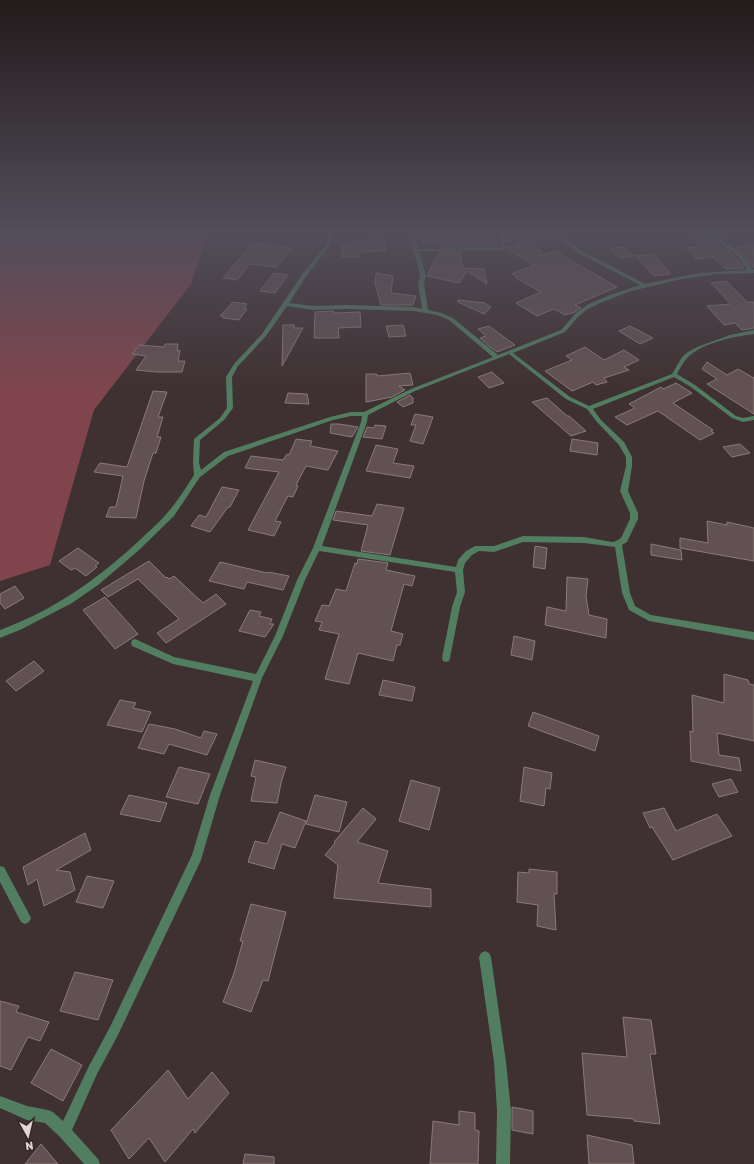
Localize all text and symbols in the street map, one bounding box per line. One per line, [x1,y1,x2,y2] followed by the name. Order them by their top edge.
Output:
[8,1116,48,1156] north arrow
[24,1138,34,1152] text: N

